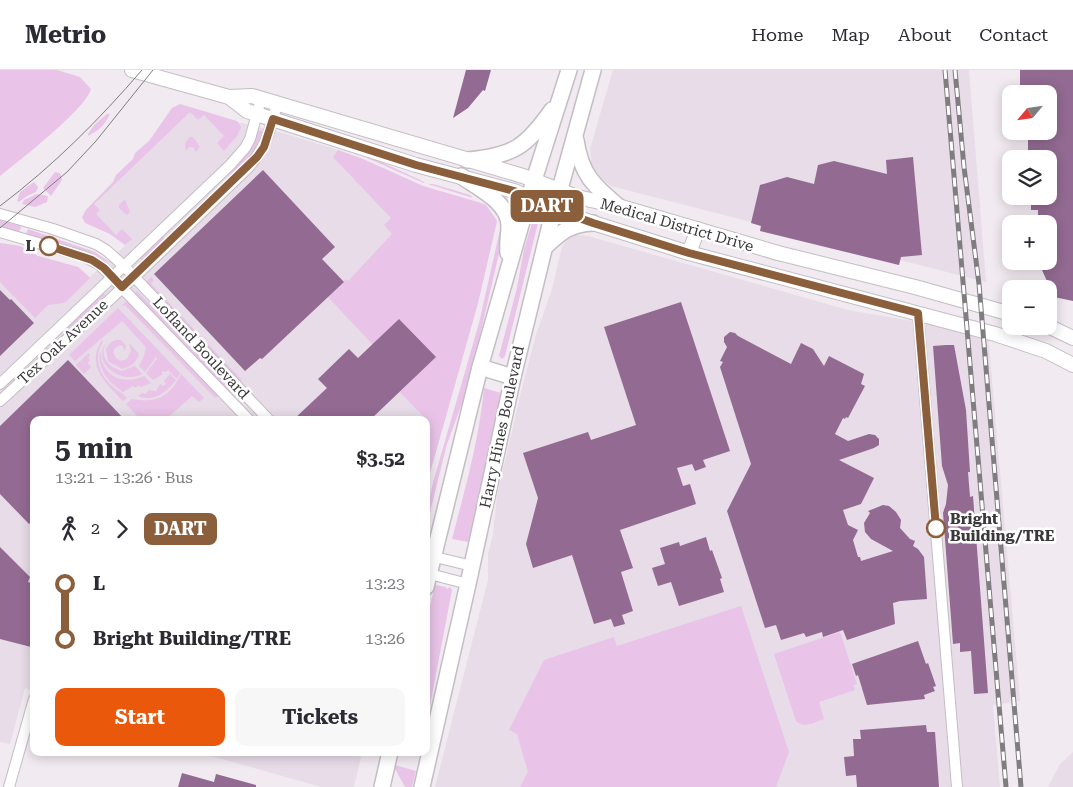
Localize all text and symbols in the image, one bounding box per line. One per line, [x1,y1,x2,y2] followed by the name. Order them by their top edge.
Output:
[25,21,106,49] text: Metrio
[751,24,803,45] text: Home
[831,24,870,45] text: Map
[898,24,951,45] text: About
[979,24,1048,45] text: Contact
[1002,85,1058,140] north arrow
[1002,85,1057,335] map controls
[1002,150,1057,205] button: layers
[512,190,582,222] line badge: DART
[598,194,756,256] street label: Medical District Drive
[521,195,573,216] text: DART
[1002,215,1057,270] button: +
[39,236,59,256] marker: L
[25,237,35,255] place label: L
[1002,280,1057,335] button: −
[149,293,253,403] street label: Lofland Boulevard
[14,296,112,388] street label: Tex Oak Avenue
[476,344,528,510] street label: Harry Hines Boulevard
[55,432,133,465] text: 5 min
[356,447,405,470] text: $3.52
[55,468,193,487] text: 13:21 – 13:26 · Bus
[950,510,1055,545] place label: Bright Building/TRE
[55,515,83,543] icon: walk
[108,515,136,543] icon: forward
[154,518,207,539] text: DART
[926,518,946,538] marker: Bright Building/TRE
[91,519,100,538] text: 2
[93,572,105,595] text: L
[365,574,405,593] text: 13:23
[93,627,291,650] text: Bright Building/TRE
[365,629,405,648] text: 13:26
[55,688,225,746] button: Start
[235,688,405,746] button: Tickets

